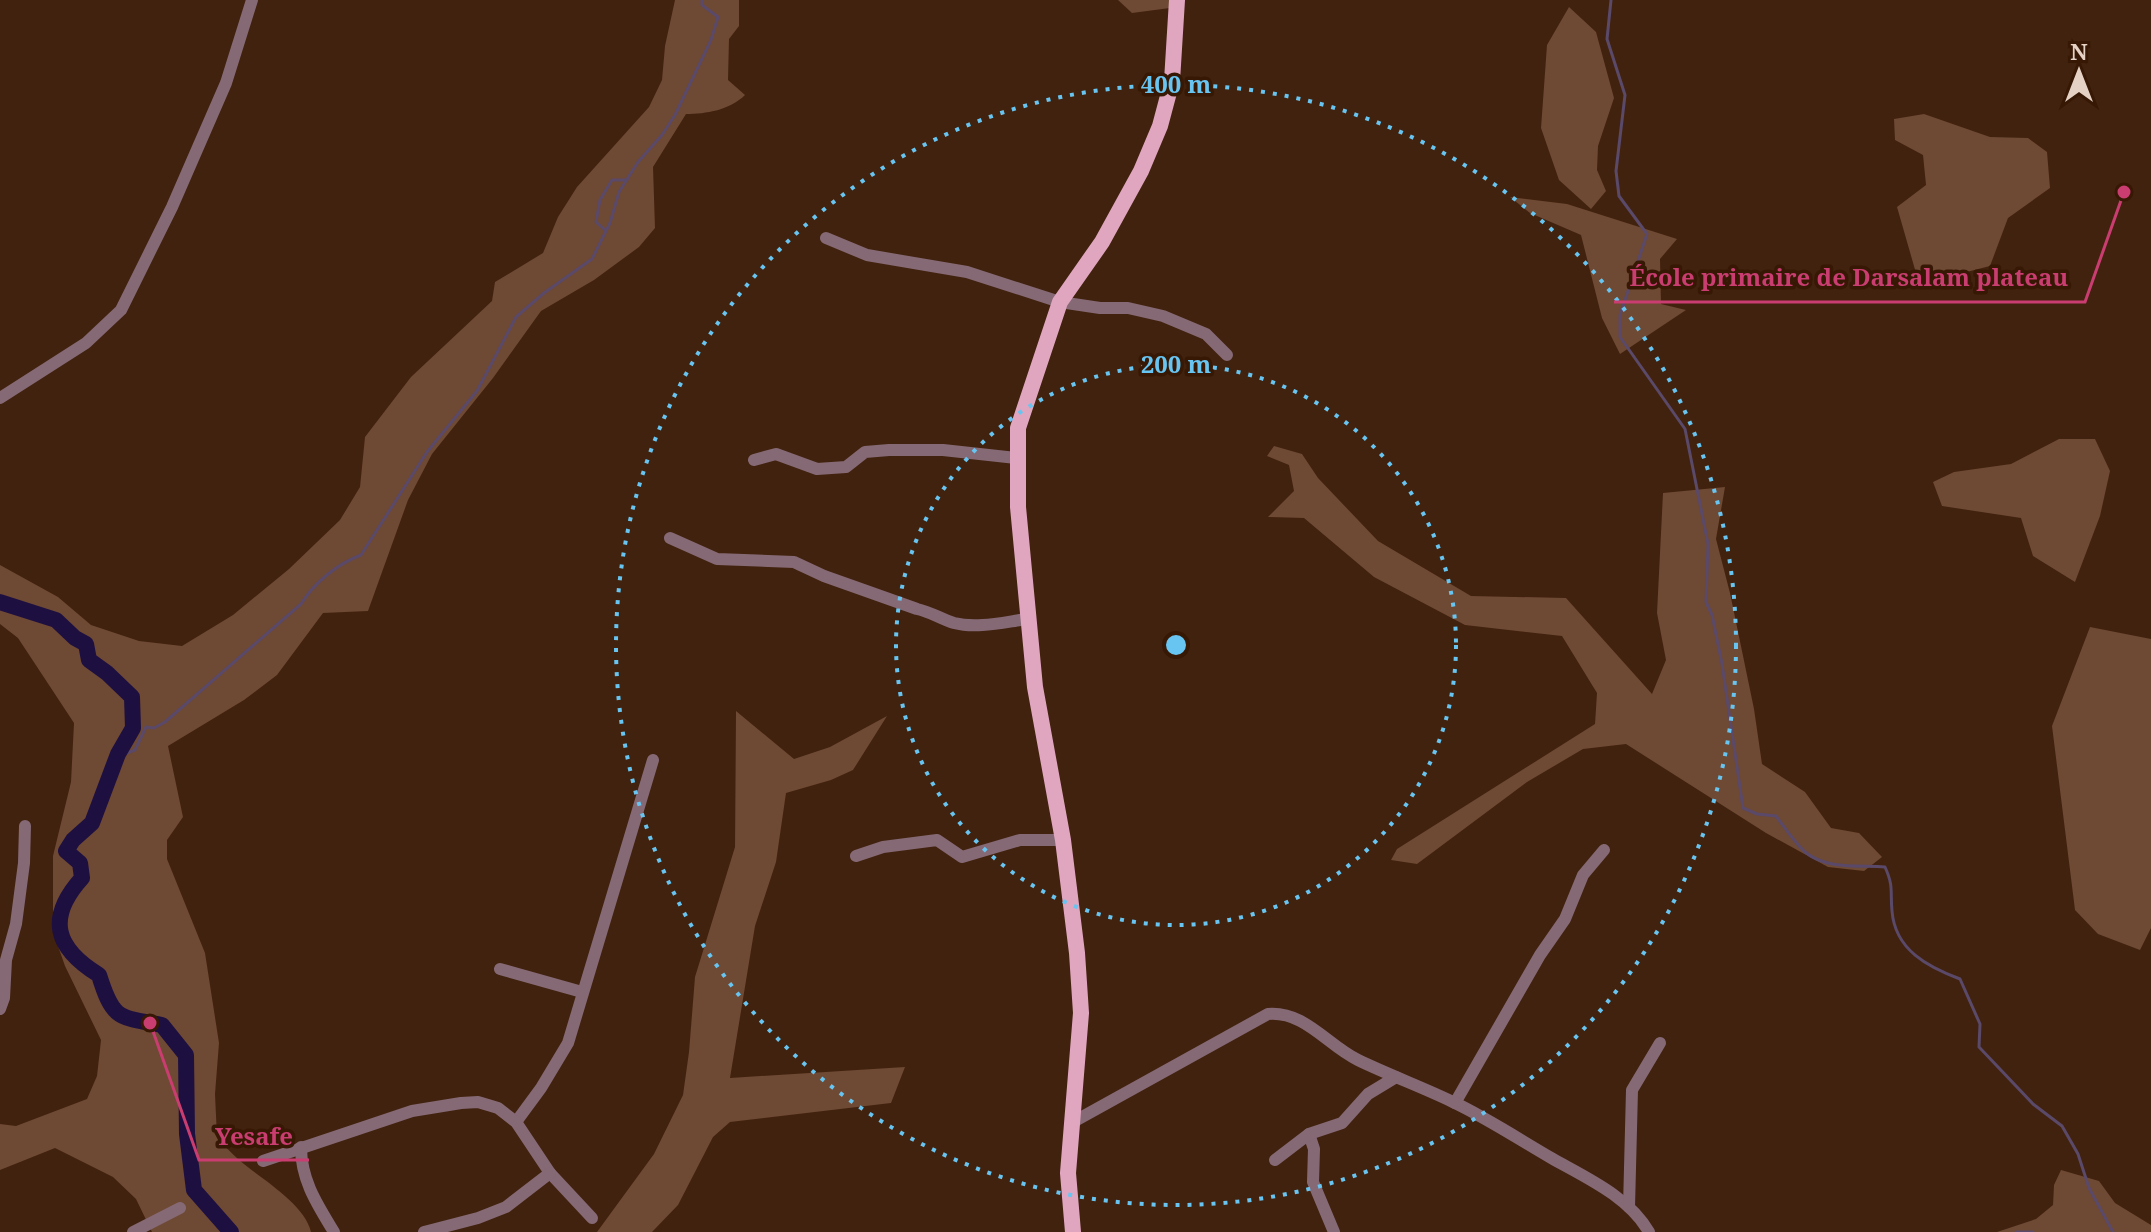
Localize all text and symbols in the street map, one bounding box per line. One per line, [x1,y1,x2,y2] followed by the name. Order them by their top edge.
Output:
[2039,32,2119,112] north arrow
[2070,36,2088,66] text: N
[1141,67,1212,100] text: 400 m
[1614,254,2085,302] callout: École primaire de Darsalam plateau
[1630,260,2068,293] text: École primaire de Darsalam plateau
[1141,347,1212,380] text: 200 m
[1162,631,1190,659] centre of rings
[199,1112,309,1160] callout: Yesafe
[215,1119,293,1152] text: Yesafe

